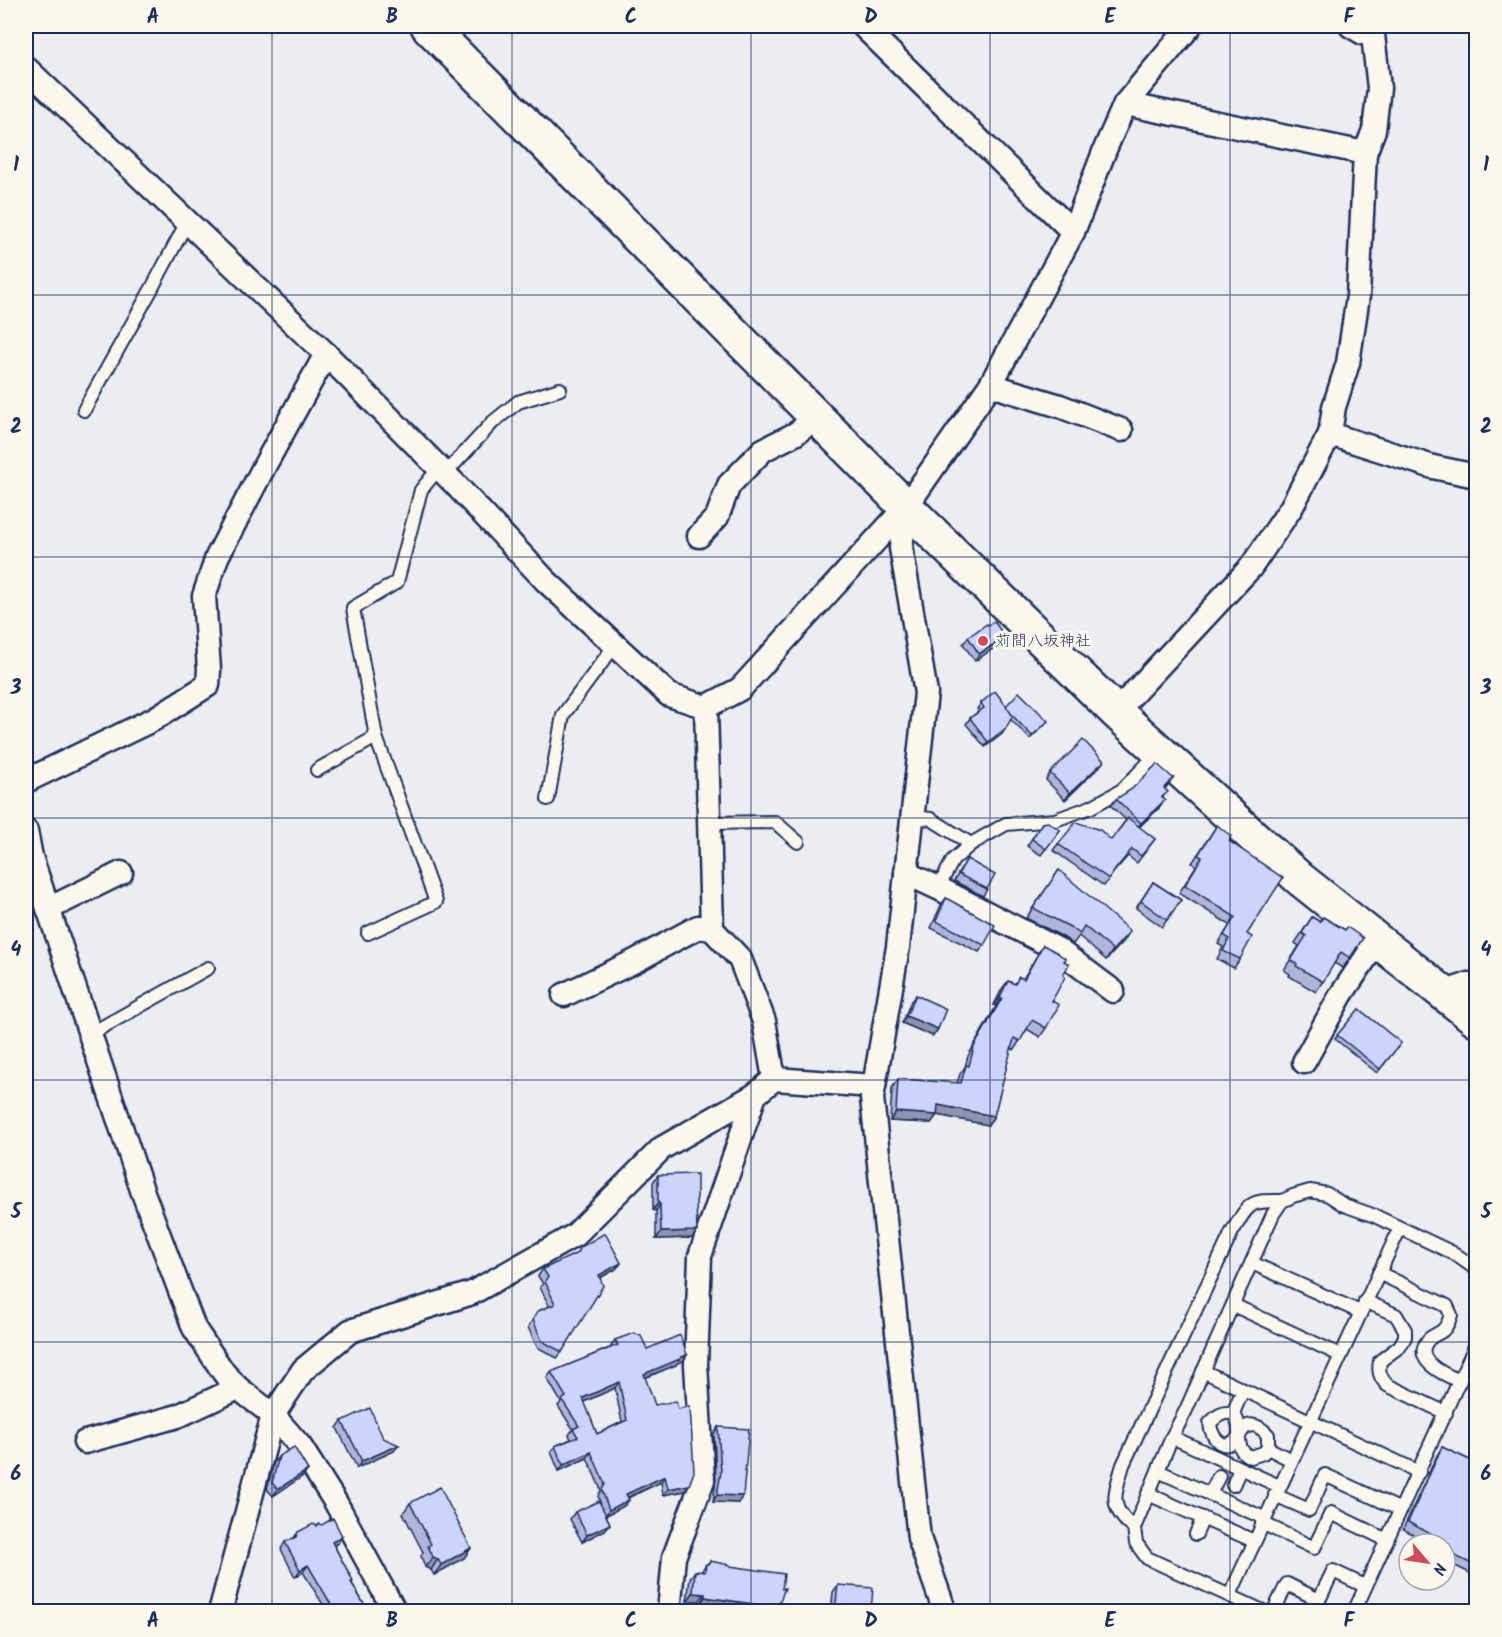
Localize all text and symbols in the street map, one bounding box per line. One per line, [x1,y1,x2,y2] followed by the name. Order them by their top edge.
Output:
[147,2,159,34] text: A
[386,2,398,34] text: B
[625,2,637,34] text: C
[864,2,878,34] text: D
[1104,2,1116,34] text: E
[1344,2,1356,34] text: F
[13,150,19,182] text: 1
[1483,150,1489,182] text: 1
[10,412,22,444] text: 2
[1480,412,1492,444] text: 2
[995,629,1091,654] place label: 苅間八坂神社
[976,634,990,648] marker: 苅間八坂神社
[10,673,22,705] text: 3
[1480,673,1492,705] text: 3
[11,935,22,967] text: 4
[1481,935,1492,967] text: 4
[10,1197,23,1229] text: 5
[1480,1197,1493,1229] text: 5
[11,1459,22,1491] text: 6
[1481,1459,1492,1491] text: 6
[1397,1532,1457,1592] north arrow
[1425,1558,1452,1579] text: N
[147,1606,159,1637] text: A
[386,1606,398,1637] text: B
[625,1606,637,1637] text: C
[864,1606,878,1637] text: D
[1104,1606,1116,1637] text: E
[1344,1606,1356,1637] text: F

